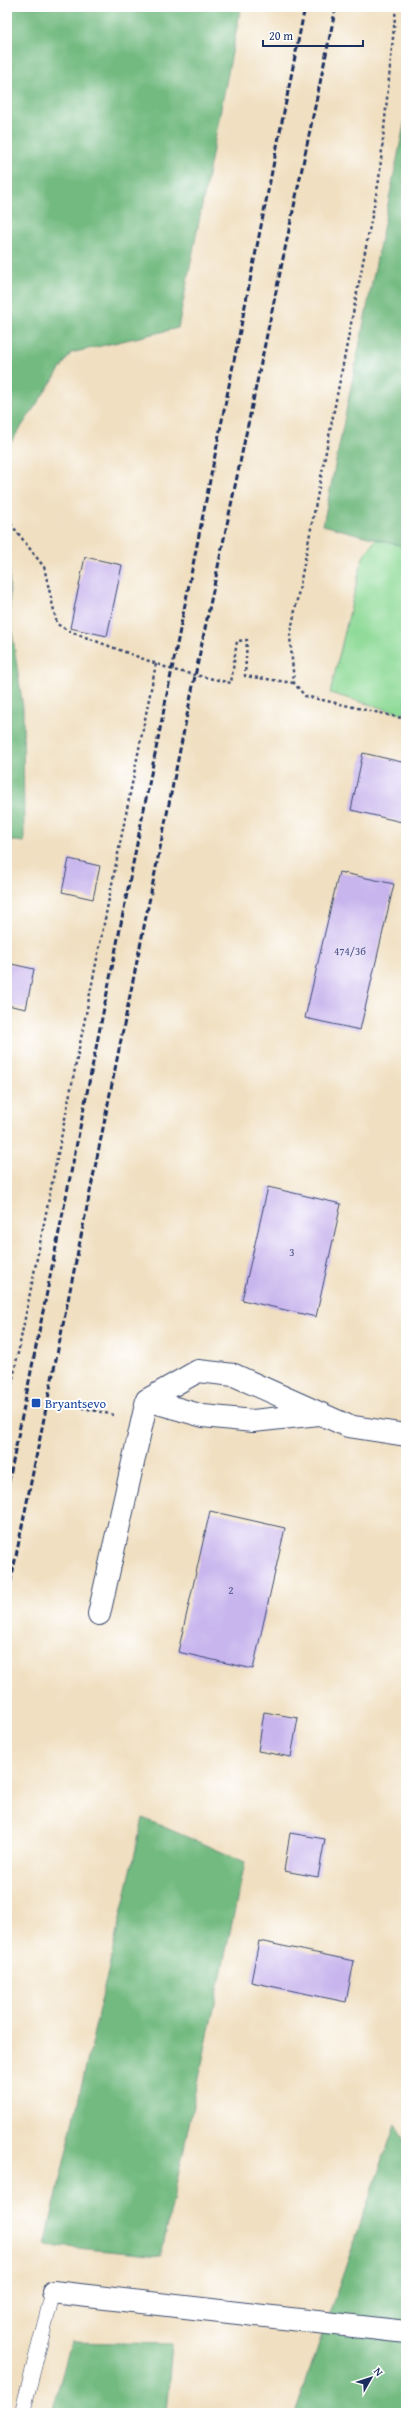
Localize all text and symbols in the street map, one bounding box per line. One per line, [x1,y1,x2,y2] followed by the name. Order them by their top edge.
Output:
[263,22,363,48] scale bar
[269,27,293,44] text: 20 m
[334,943,366,959] house number: 474/3б
[289,1244,295,1260] house number: 3
[45,1394,107,1413] place label: Bryantsevo
[30,1397,42,1409] marker: Bryantsevo
[228,1582,234,1598] house number: 2
[351,2358,391,2398] north arrow
[370,2364,388,2380] text: N

